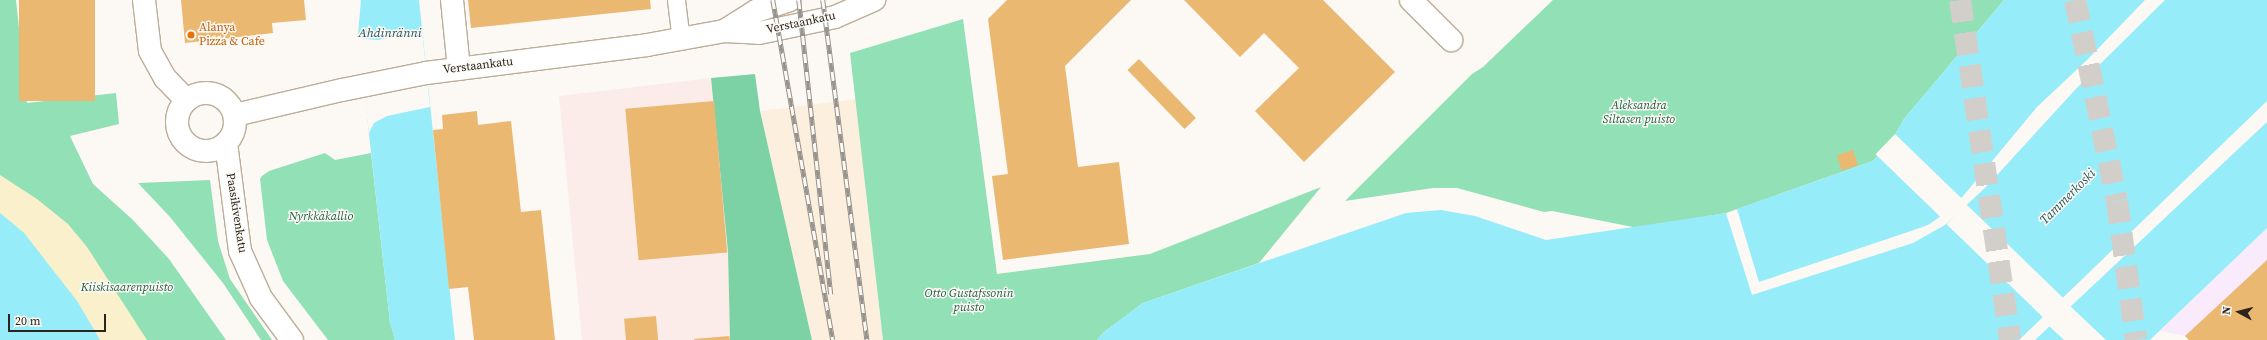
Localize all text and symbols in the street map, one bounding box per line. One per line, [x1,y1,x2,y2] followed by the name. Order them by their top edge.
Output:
[765,9,837,37] street label: Verstaankatu
[199,21,265,49] place label: Alanya Pizza & Cafe
[358,25,422,41] water label: Ahdinränni
[186,30,196,40] marker: Alanya Pizza & Cafe
[442,55,514,77] street label: Verstaankatu
[1603,99,1675,127] park label: Aleksandra Siltasen puisto
[2037,166,2099,228] water label: Tammerkoski
[223,172,249,254] street label: Paasikivenkatu
[289,210,353,224] park label: Nyrkkäkallio
[81,281,173,295] park label: Kiiskisaarenpuisto
[925,287,1013,315] park label: Otto Gustafssonin puisto
[2219,292,2259,332] north arrow
[10,306,108,332] scale bar
[2219,306,2235,315] text: N
[15,313,41,329] text: 20 m

